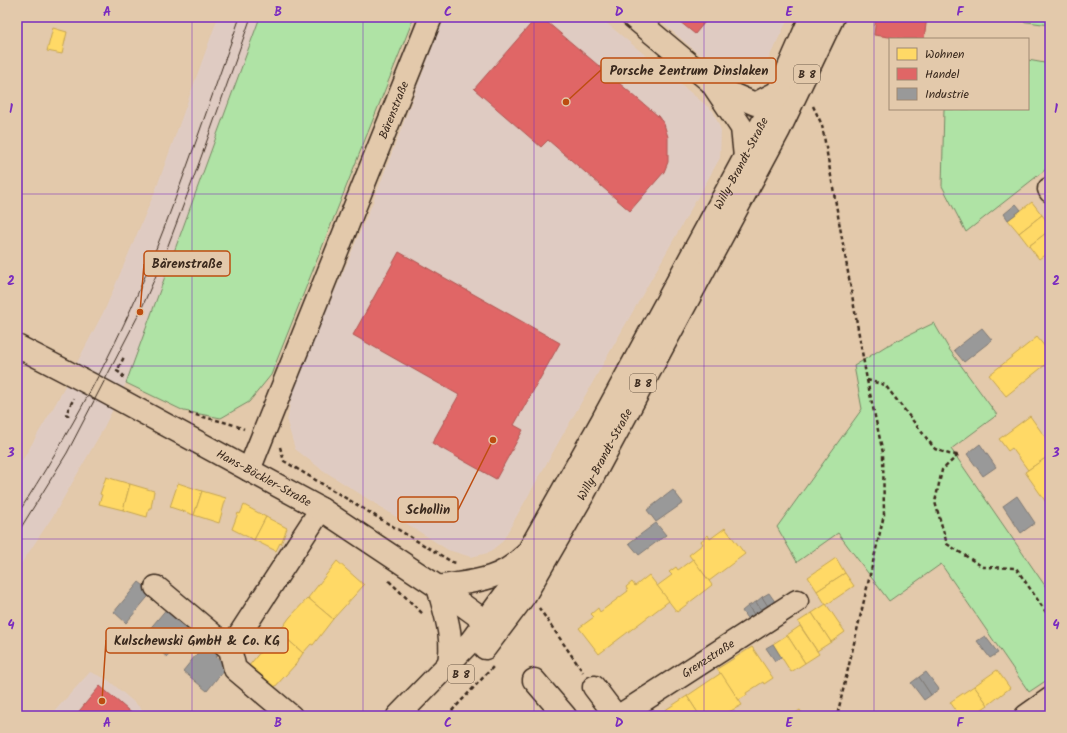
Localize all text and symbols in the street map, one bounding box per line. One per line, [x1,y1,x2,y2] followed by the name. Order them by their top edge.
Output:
[103,2,111,23] text: A
[274,2,282,23] text: B
[444,2,452,23] text: C
[615,2,624,23] text: D
[785,2,793,23] text: E
[956,2,964,23] text: F
[889,38,1029,110] legend
[925,45,964,64] text: Wohnen
[601,58,776,83] callout: Porsche Zentrum Dinslaken
[610,61,768,82] text: Porsche Zentrum Dinslaken
[794,65,820,83] road number: B 8
[925,65,959,84] text: Handel
[374,78,415,142] street label: Bärenstraße
[925,85,969,104] text: Industrie
[9,99,13,120] text: 1
[1054,99,1058,120] text: 1
[709,113,774,213] street label: Willy-Brandt-Straße
[144,251,230,276] callout: Bärenstraße
[152,254,223,275] text: Bärenstraße
[7,271,15,292] text: 2
[1052,271,1060,292] text: 2
[630,374,656,392] road number: B 8
[573,405,638,504] street label: Willy-Brandt-Straße
[6,443,15,464] text: 3
[1051,443,1060,464] text: 3
[213,445,315,512] street label: Hans-Böckler-Straße
[398,497,458,522] callout: Schollin
[406,500,450,521] text: Schollin
[7,615,15,636] text: 4
[1052,615,1060,636] text: 4
[106,628,288,653] callout: Kulschewski GmbH & Co. KG
[114,631,280,652] text: Kulschewski GmbH & Co. KG
[678,634,739,683] street label: Grenzstraße
[448,665,474,683] road number: B 8
[103,713,111,733] text: A
[274,713,282,733] text: B
[444,713,452,733] text: C
[615,713,624,733] text: D
[785,713,793,733] text: E
[956,713,964,733] text: F

